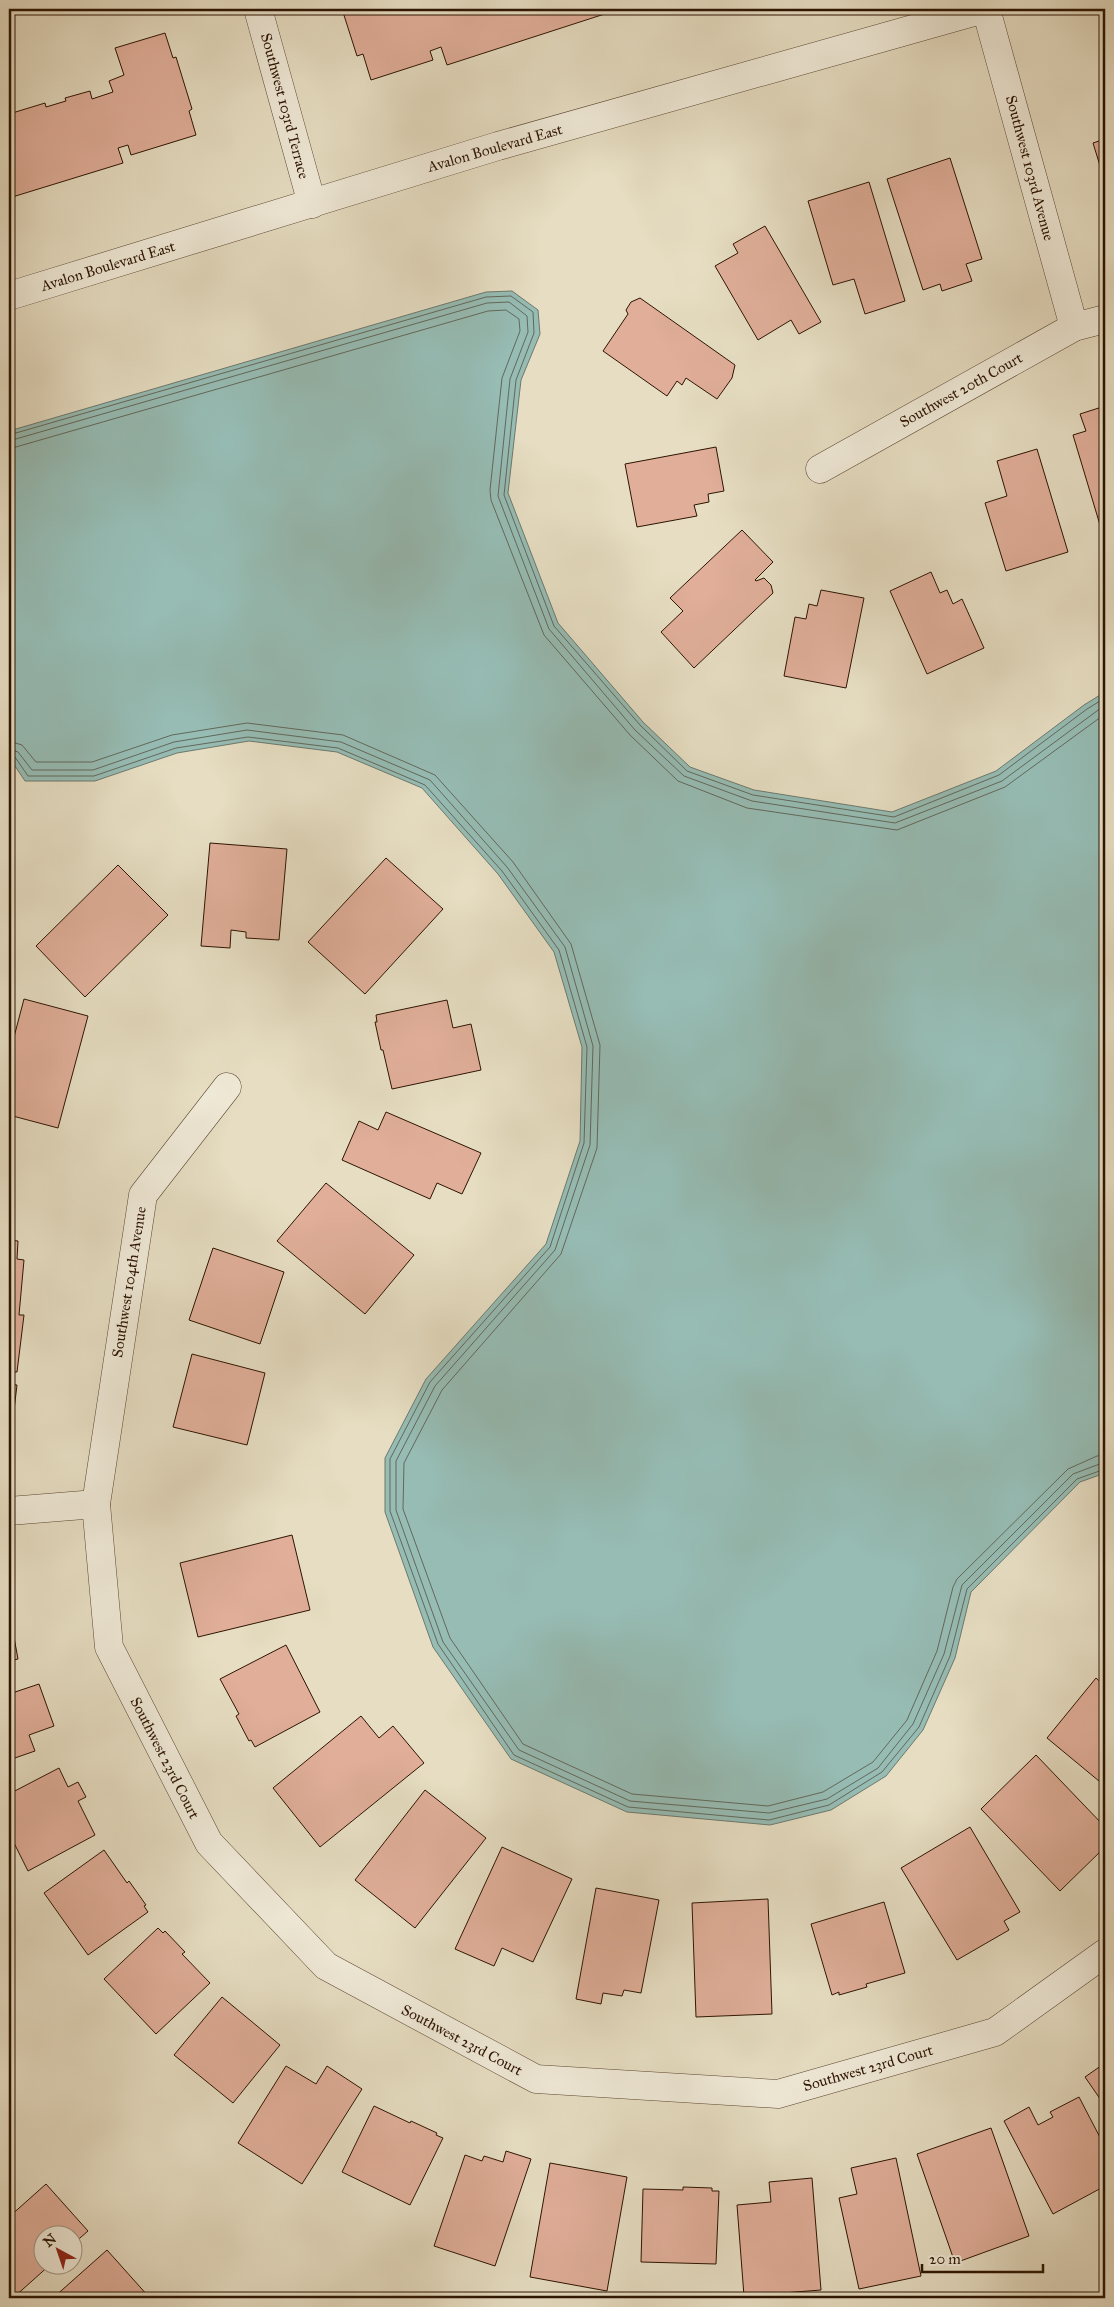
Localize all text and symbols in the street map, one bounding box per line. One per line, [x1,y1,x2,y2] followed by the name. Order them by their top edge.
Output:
[257,31,313,181] street label: Southwest 103rd Terrace
[1002,93,1058,243] street label: Southwest 103rd Avenue
[425,120,565,176] street label: Avalon Boulevard East
[38,237,178,295] street label: Avalon Boulevard East
[896,348,1026,431] street label: Southwest 20th Court
[108,1205,150,1359] street label: Southwest 104th Avenue
[126,1694,204,1823] street label: Southwest 23rd Court
[398,2001,526,2080] street label: Southwest 23rd Court
[801,2041,936,2095] street label: Southwest 23rd Court
[32,2224,82,2274] north arrow
[40,2230,60,2251] text: N
[922,2242,1043,2274] scale bar
[929,2250,961,2268] text: 20 m

